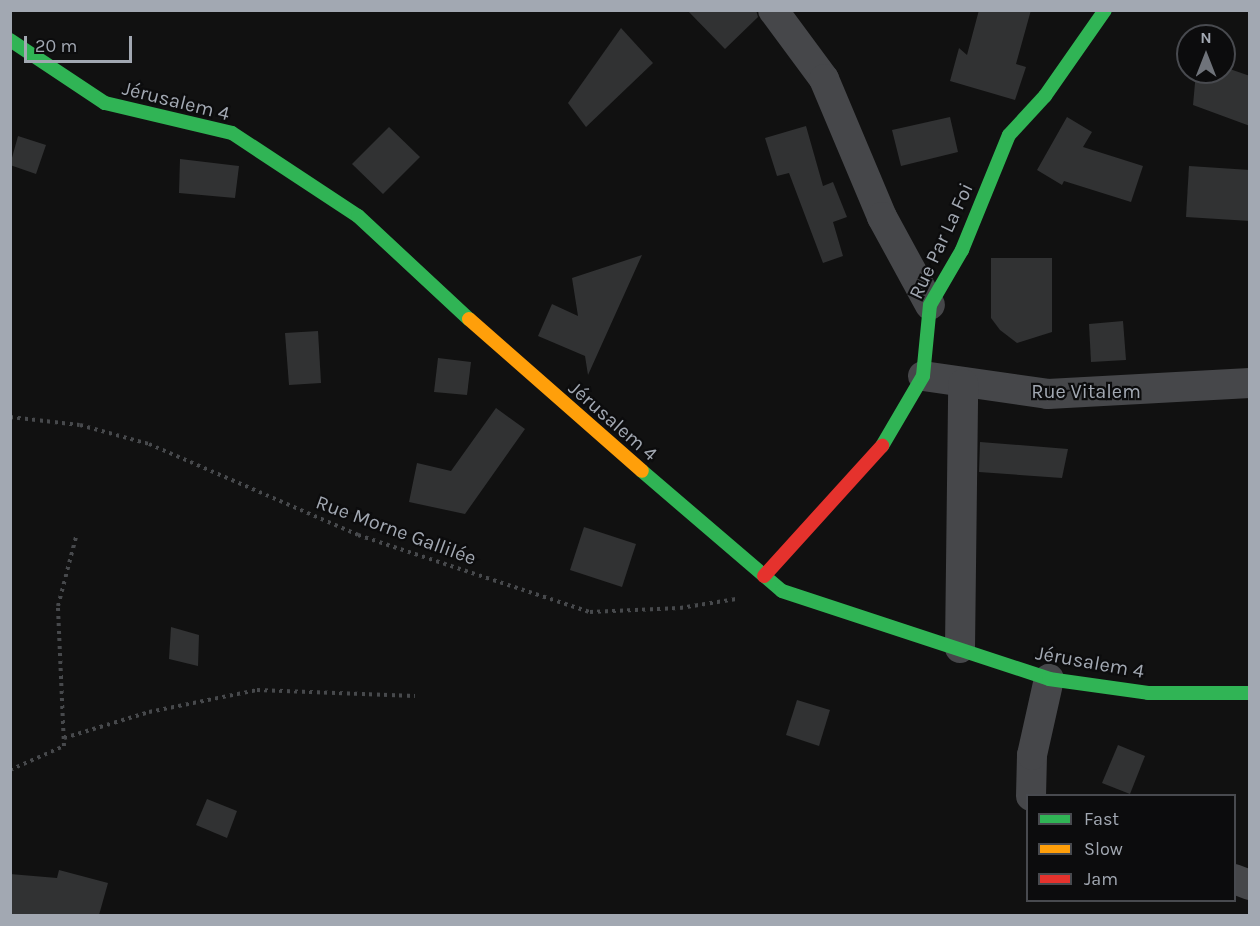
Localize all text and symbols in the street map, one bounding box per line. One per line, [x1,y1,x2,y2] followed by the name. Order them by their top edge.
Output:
[27,24,135,62] scale bar
[1176,24,1236,84] north arrow
[1200,28,1212,47] text: N
[35,35,77,57] text: 20 m
[120,76,232,126] street label: Jérusalem 4
[904,179,978,303] street label: Rue Par La Foi
[564,376,662,466] street label: Jérusalem 4
[1031,379,1141,403] street label: Rue Vitalem
[313,490,479,570] street label: Rue Morne Gallilée
[1034,641,1146,683] street label: Jérusalem 4
[1026,794,1236,902] legend
[1084,808,1119,830] text: Fast
[1084,838,1123,860] text: Slow
[1084,868,1118,890] text: Jam

